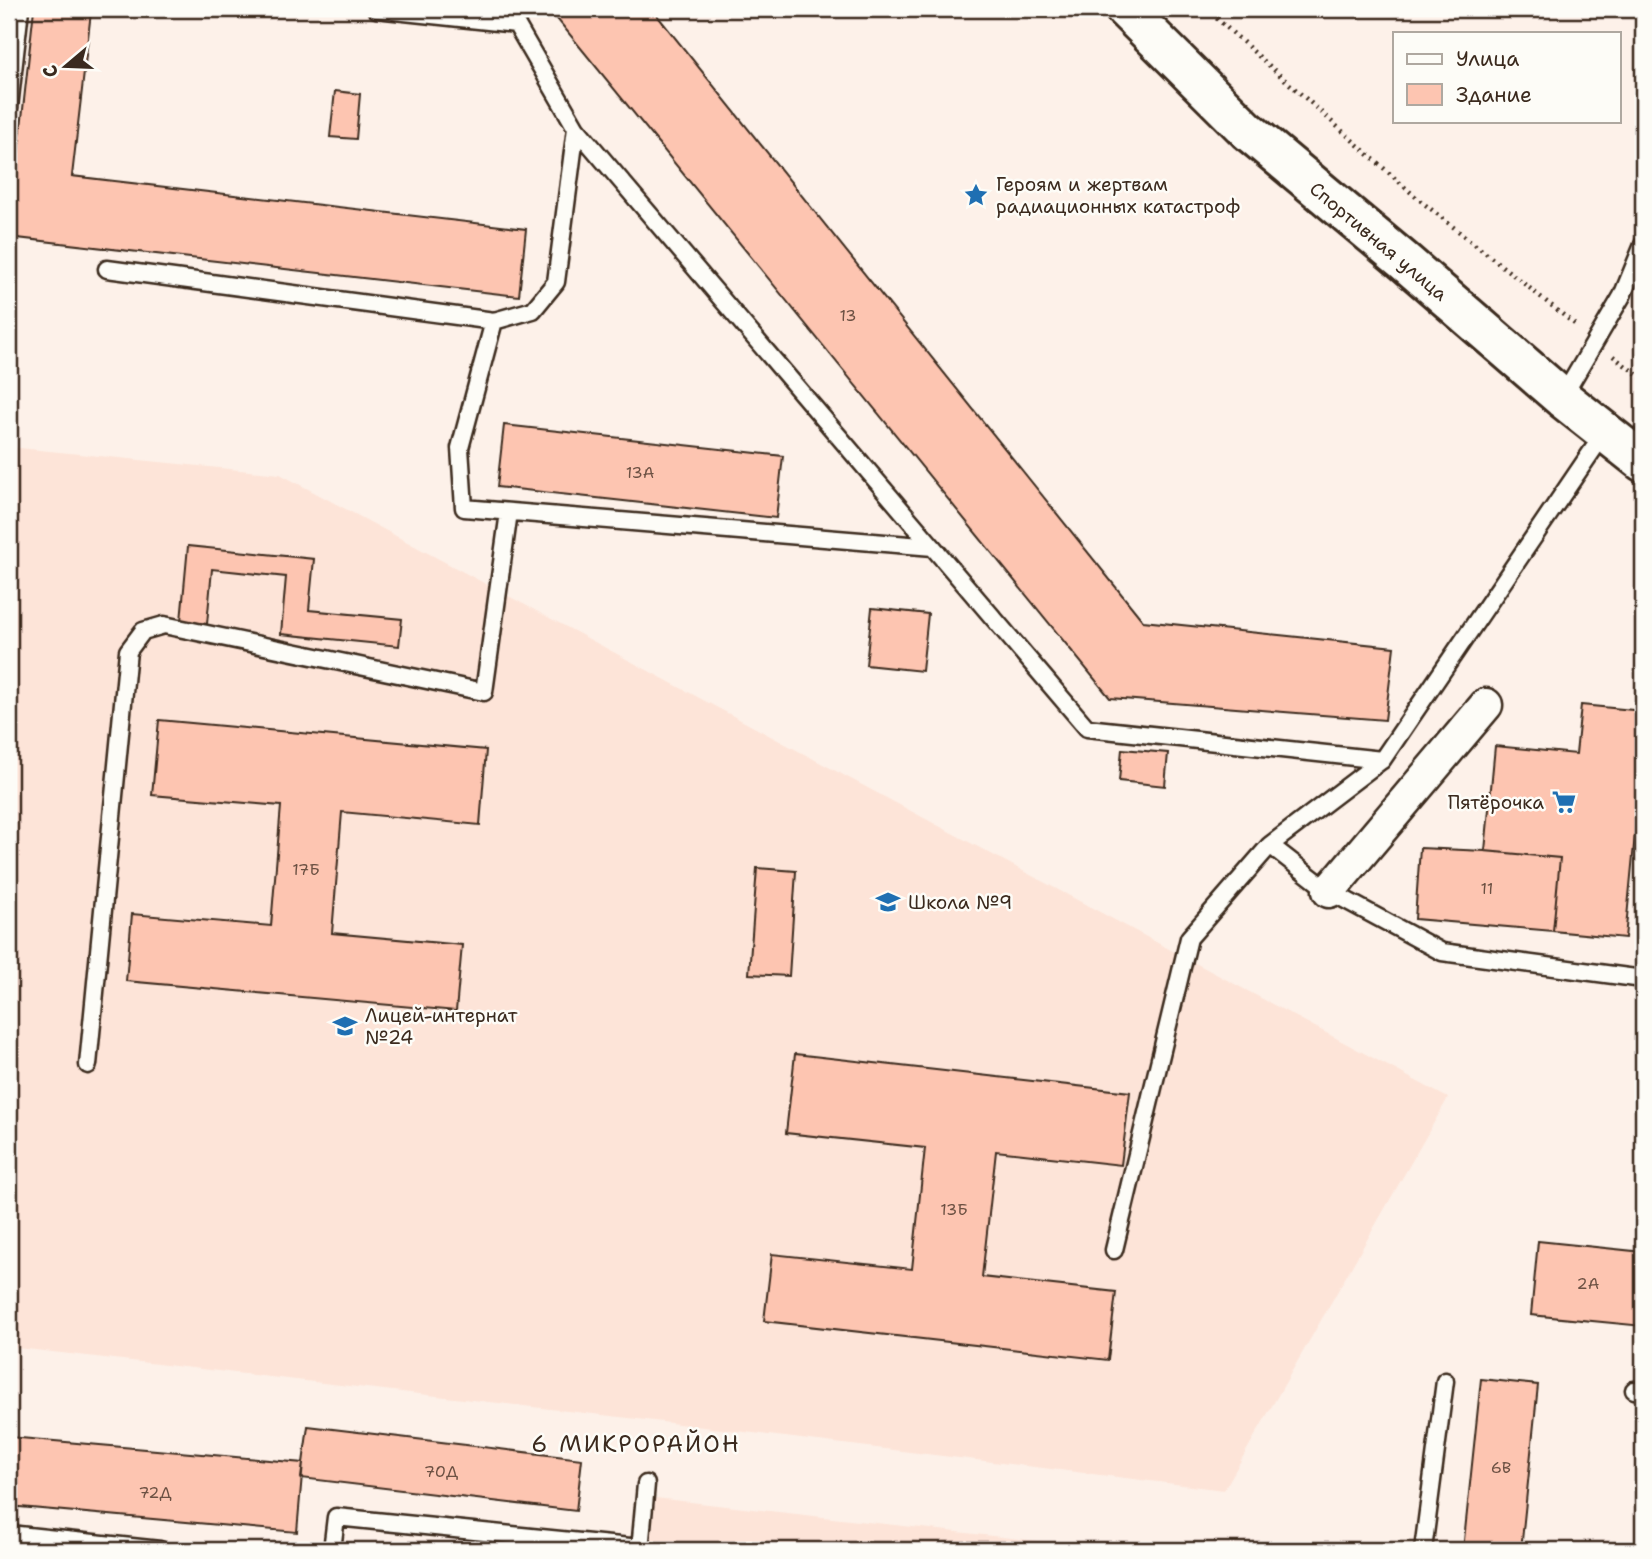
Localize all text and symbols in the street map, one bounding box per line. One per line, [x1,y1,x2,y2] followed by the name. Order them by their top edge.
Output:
[32,32,102,102] north arrow
[1393,32,1620,122] legend
[1456,45,1519,73] text: Улица
[37,62,64,81] text: С
[1456,81,1532,109] text: Здание
[996,172,1241,219] place label: Героям и жертвам радиационных катастроф
[1304,176,1453,307] street label: Спортивная улица
[962,181,990,209] place icon: Героям и жертвам радиационных катастроф
[839,305,857,326] house number: 13
[626,462,654,483] house number: 13А
[1550,788,1578,816] supermarket icon: Пятёрочка
[1448,790,1544,815] place label: Пятёрочка
[292,859,320,880] house number: 17Б
[1481,878,1493,899] house number: 11
[874,888,902,916] school or university icon: Школа №9
[908,890,1012,915] place label: Школа №9
[365,1003,518,1050] place label: Лицей-интернат №24
[331,1012,359,1040] school or university icon: Лицей-интернат №24
[940,1199,968,1220] house number: 13Б
[1577,1273,1599,1294] house number: 2А
[531,1429,741,1459] district label: 6 МИКРОРАЙОН
[1491,1457,1511,1478] house number: 6В
[424,1461,458,1482] house number: 70Д
[138,1482,172,1503] house number: 72Д

